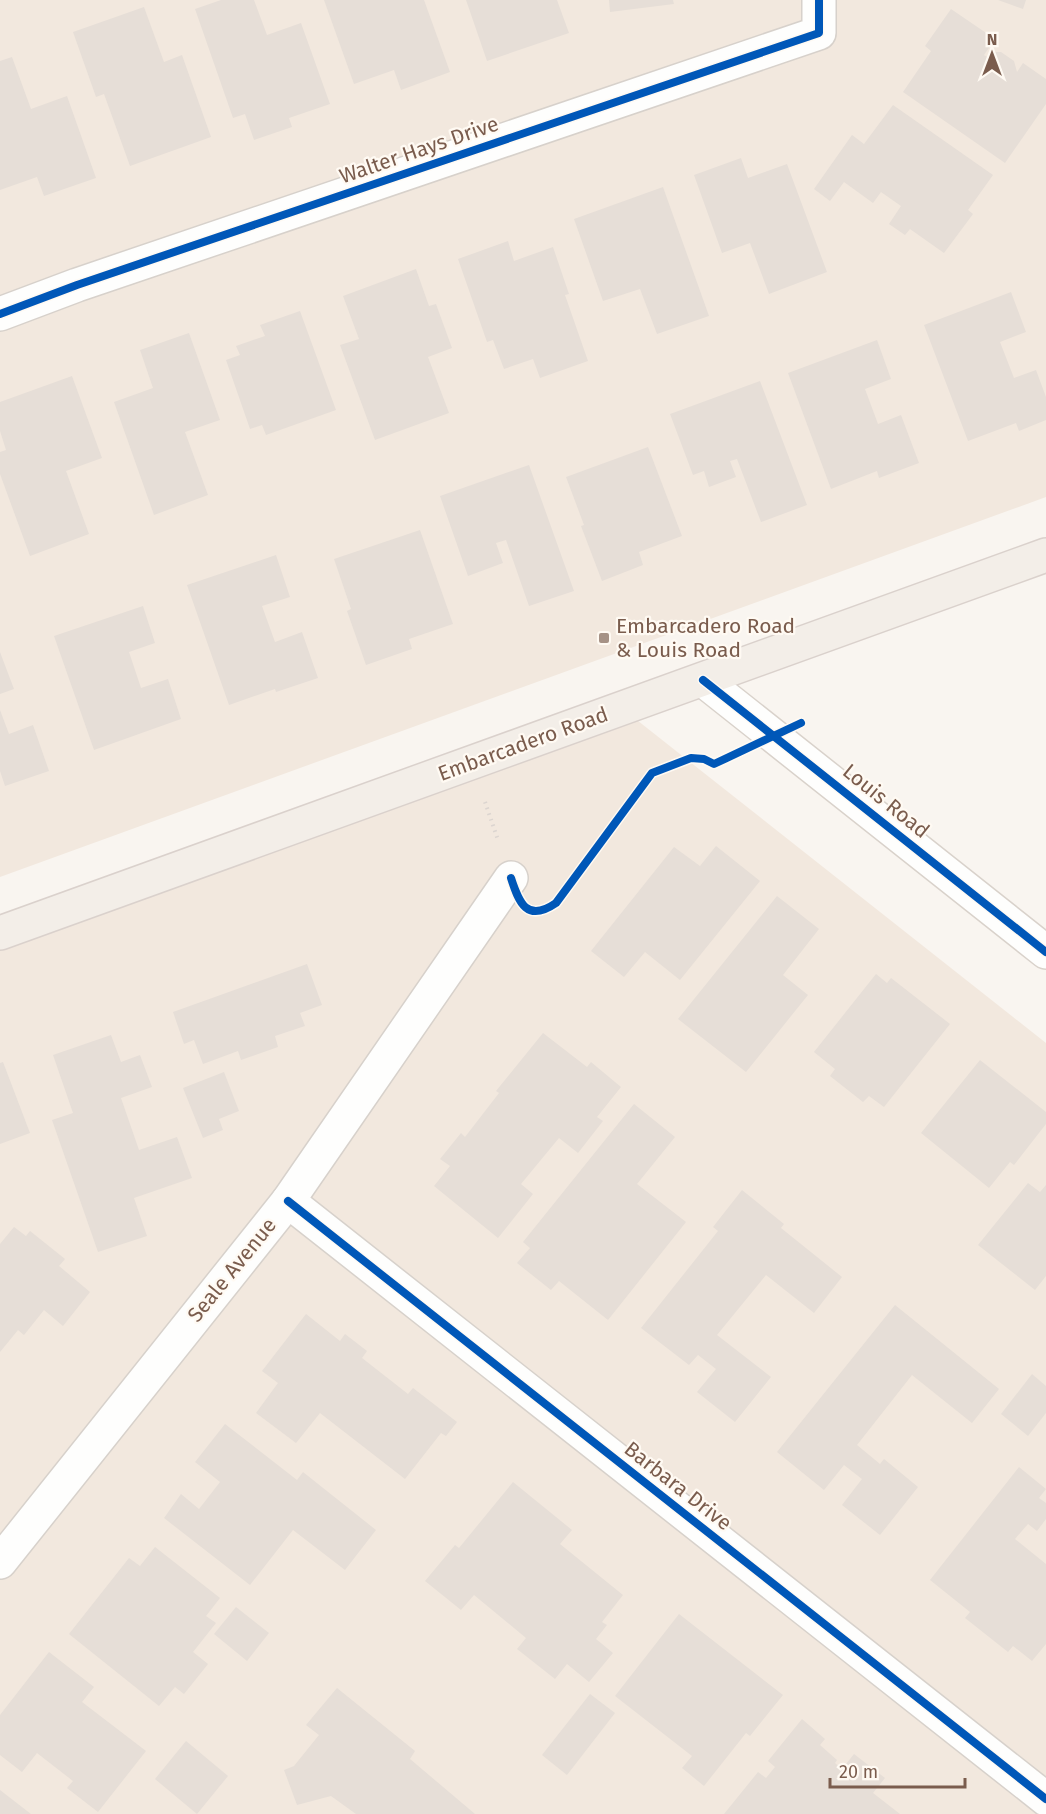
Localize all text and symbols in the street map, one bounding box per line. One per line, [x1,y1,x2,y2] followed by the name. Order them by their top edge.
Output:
[962,24,1022,84] north arrow
[987,30,997,49] text: N
[336,111,502,189] street label: Walter Hays Drive
[616,613,795,663] place label: Embarcadero Road & Louis Road
[597,631,611,645] marker: Embarcadero Road & Louis Road
[434,701,612,787] street label: Embarcadero Road
[837,758,935,844] street label: Louis Road
[182,1213,282,1327] street label: Seale Avenue
[619,1436,737,1536] street label: Barbara Drive
[830,1751,965,1789] scale bar
[839,1761,878,1783] text: 20 m

